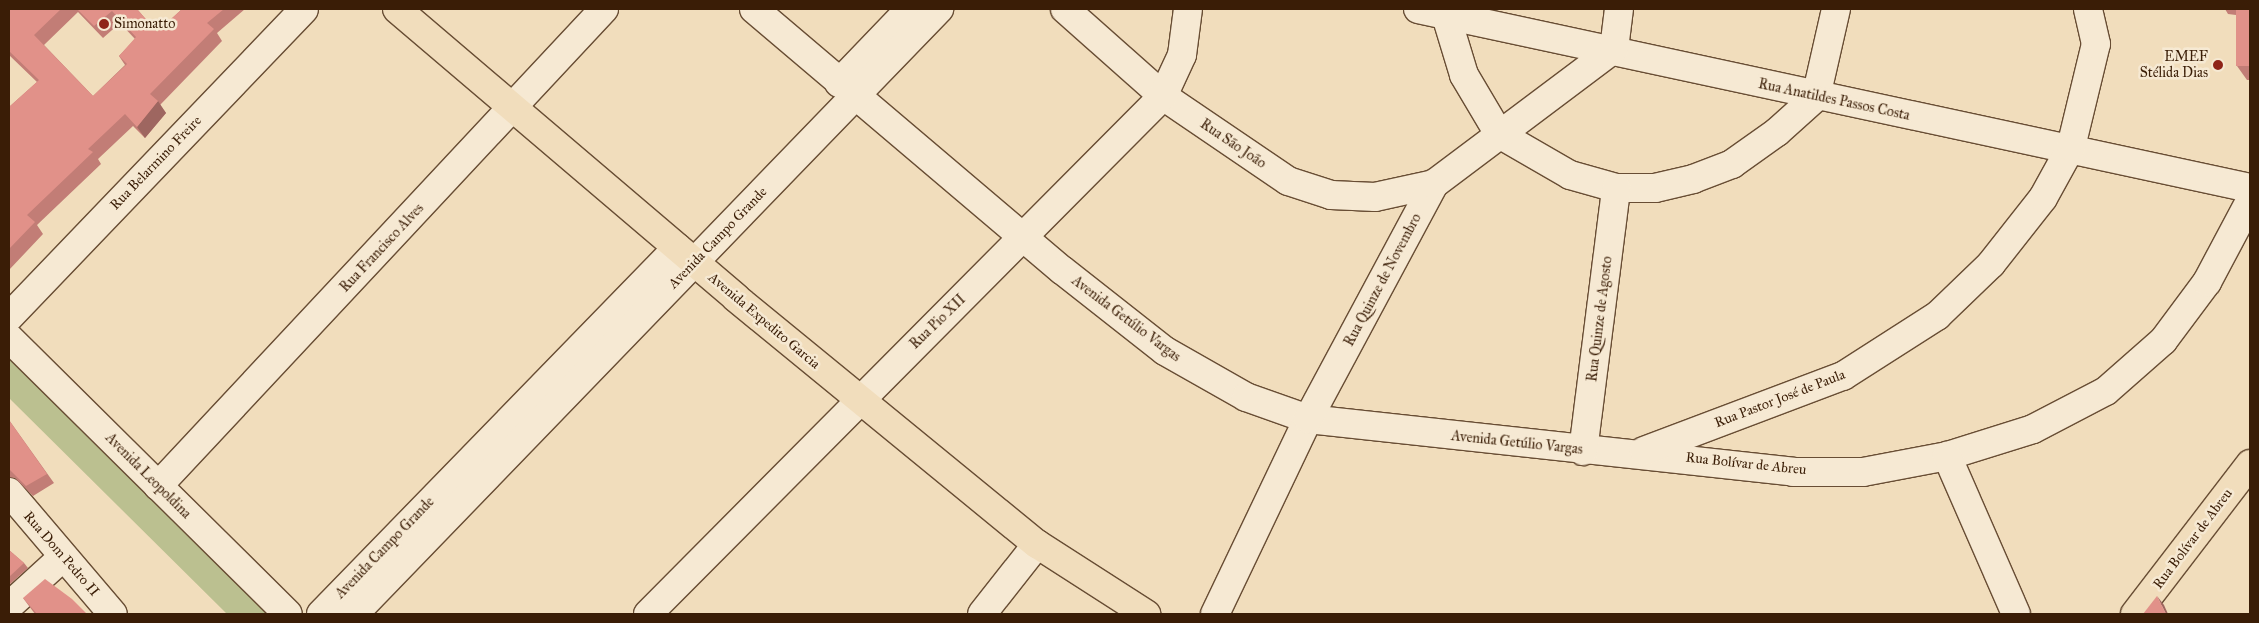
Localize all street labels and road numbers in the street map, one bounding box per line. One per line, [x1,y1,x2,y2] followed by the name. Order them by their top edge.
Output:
[1757,76,1911,124] street label: Rua Anatildes Passos Costa
[107,113,205,213] street label: Rua Belarmino Freire
[1197,116,1269,172] street label: Rua São João
[665,184,771,292] street label: Avenida Campo Grande
[337,200,427,296] street label: Rua Francisco Alves
[1341,211,1425,349] street label: Rua Quinze de Novembro
[1584,255,1616,383] street label: Rua Quinze de Agosto
[705,269,823,373] street label: Avenida Expedito Garcia
[1068,273,1184,365] street label: Avenida Getúlio Vargas
[907,291,969,353] street label: Rua Pio XII
[1712,366,1848,432] street label: Rua Pastor José de Paula
[1450,428,1584,458] street label: Avenida Getúlio Vargas
[102,430,194,522] street label: Avenida Leopoldina
[1685,449,1807,479] street label: Rua Bolívar de Abreu
[2150,486,2236,592] street label: Rua Bolívar de Abreu
[332,494,438,602] street label: Avenida Campo Grande
[20,508,102,600] street label: Rua Dom Pedro II

